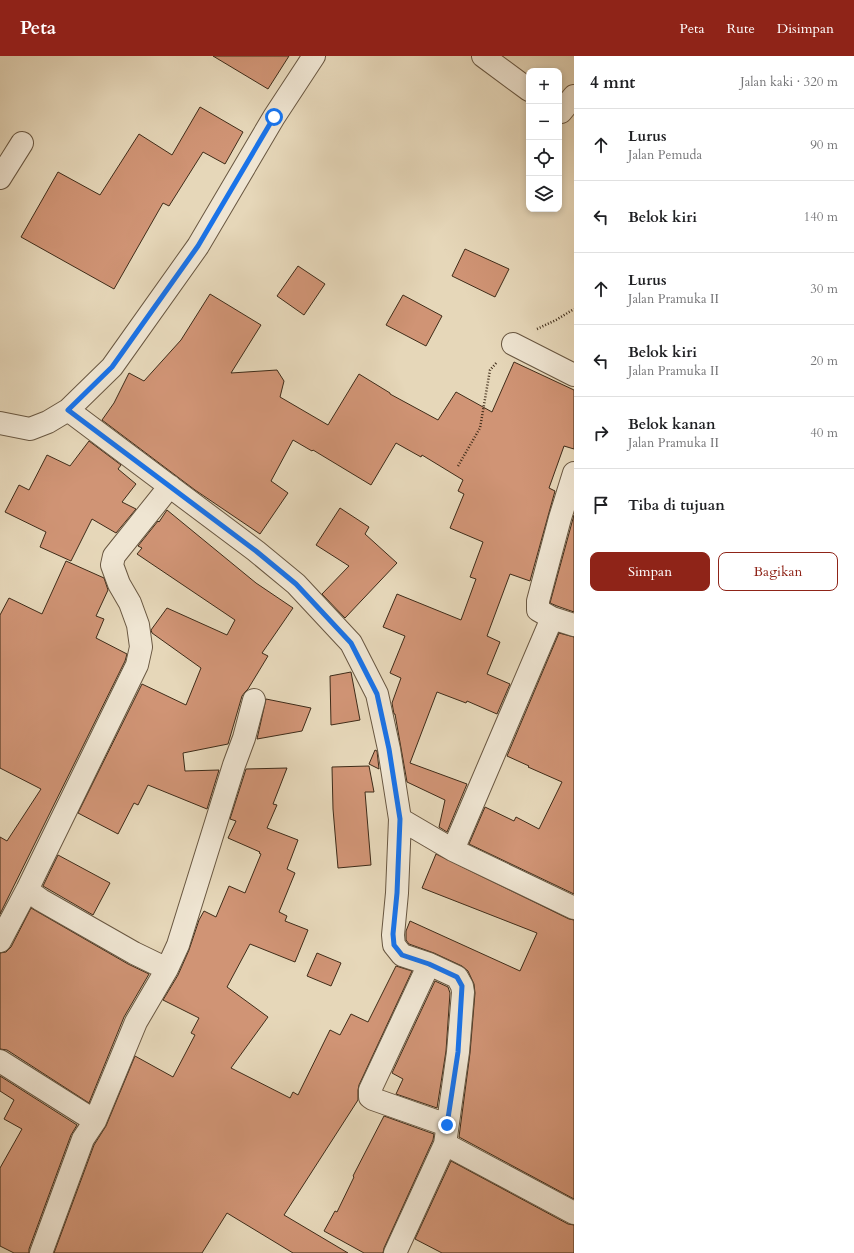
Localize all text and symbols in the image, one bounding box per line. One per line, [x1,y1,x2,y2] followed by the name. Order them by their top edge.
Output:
[20,15,56,41] text: Peta
[679,19,705,38] text: Peta
[727,19,755,38] text: Rute
[777,19,834,38] text: Disimpan
[526,68,562,212] map controls
[526,68,562,104] button: +
[590,71,635,94] text: 4 mnt
[740,73,838,91] text: Jalan kaki · 320 m
[526,104,562,140] button: −
[265,108,283,126] route start
[628,126,667,146] text: Lurus
[590,134,612,156] icon: ahead
[810,136,838,154] text: 90 m
[526,140,562,176] button: locate
[628,146,702,164] text: Jalan Pemuda
[526,176,562,212] button: layers
[590,206,612,228] icon: left
[628,207,697,227] text: Belok kiri
[804,208,838,226] text: 140 m
[628,270,667,290] text: Lurus
[590,278,612,300] icon: ahead
[810,280,838,298] text: 30 m
[628,290,719,308] text: Jalan Pramuka II
[628,342,697,362] text: Belok kiri
[590,350,612,372] icon: left
[810,352,838,370] text: 20 m
[628,362,719,380] text: Jalan Pramuka II
[628,414,716,434] text: Belok kanan
[590,422,612,444] icon: right
[810,424,838,442] text: 40 m
[628,434,719,452] text: Jalan Pramuka II
[590,494,612,516] icon: arrive
[628,495,725,515] text: Tiba di tujuan
[590,552,710,591] button: Simpan
[718,552,838,591] button: Bagikan
[438,1116,456,1134] route end

